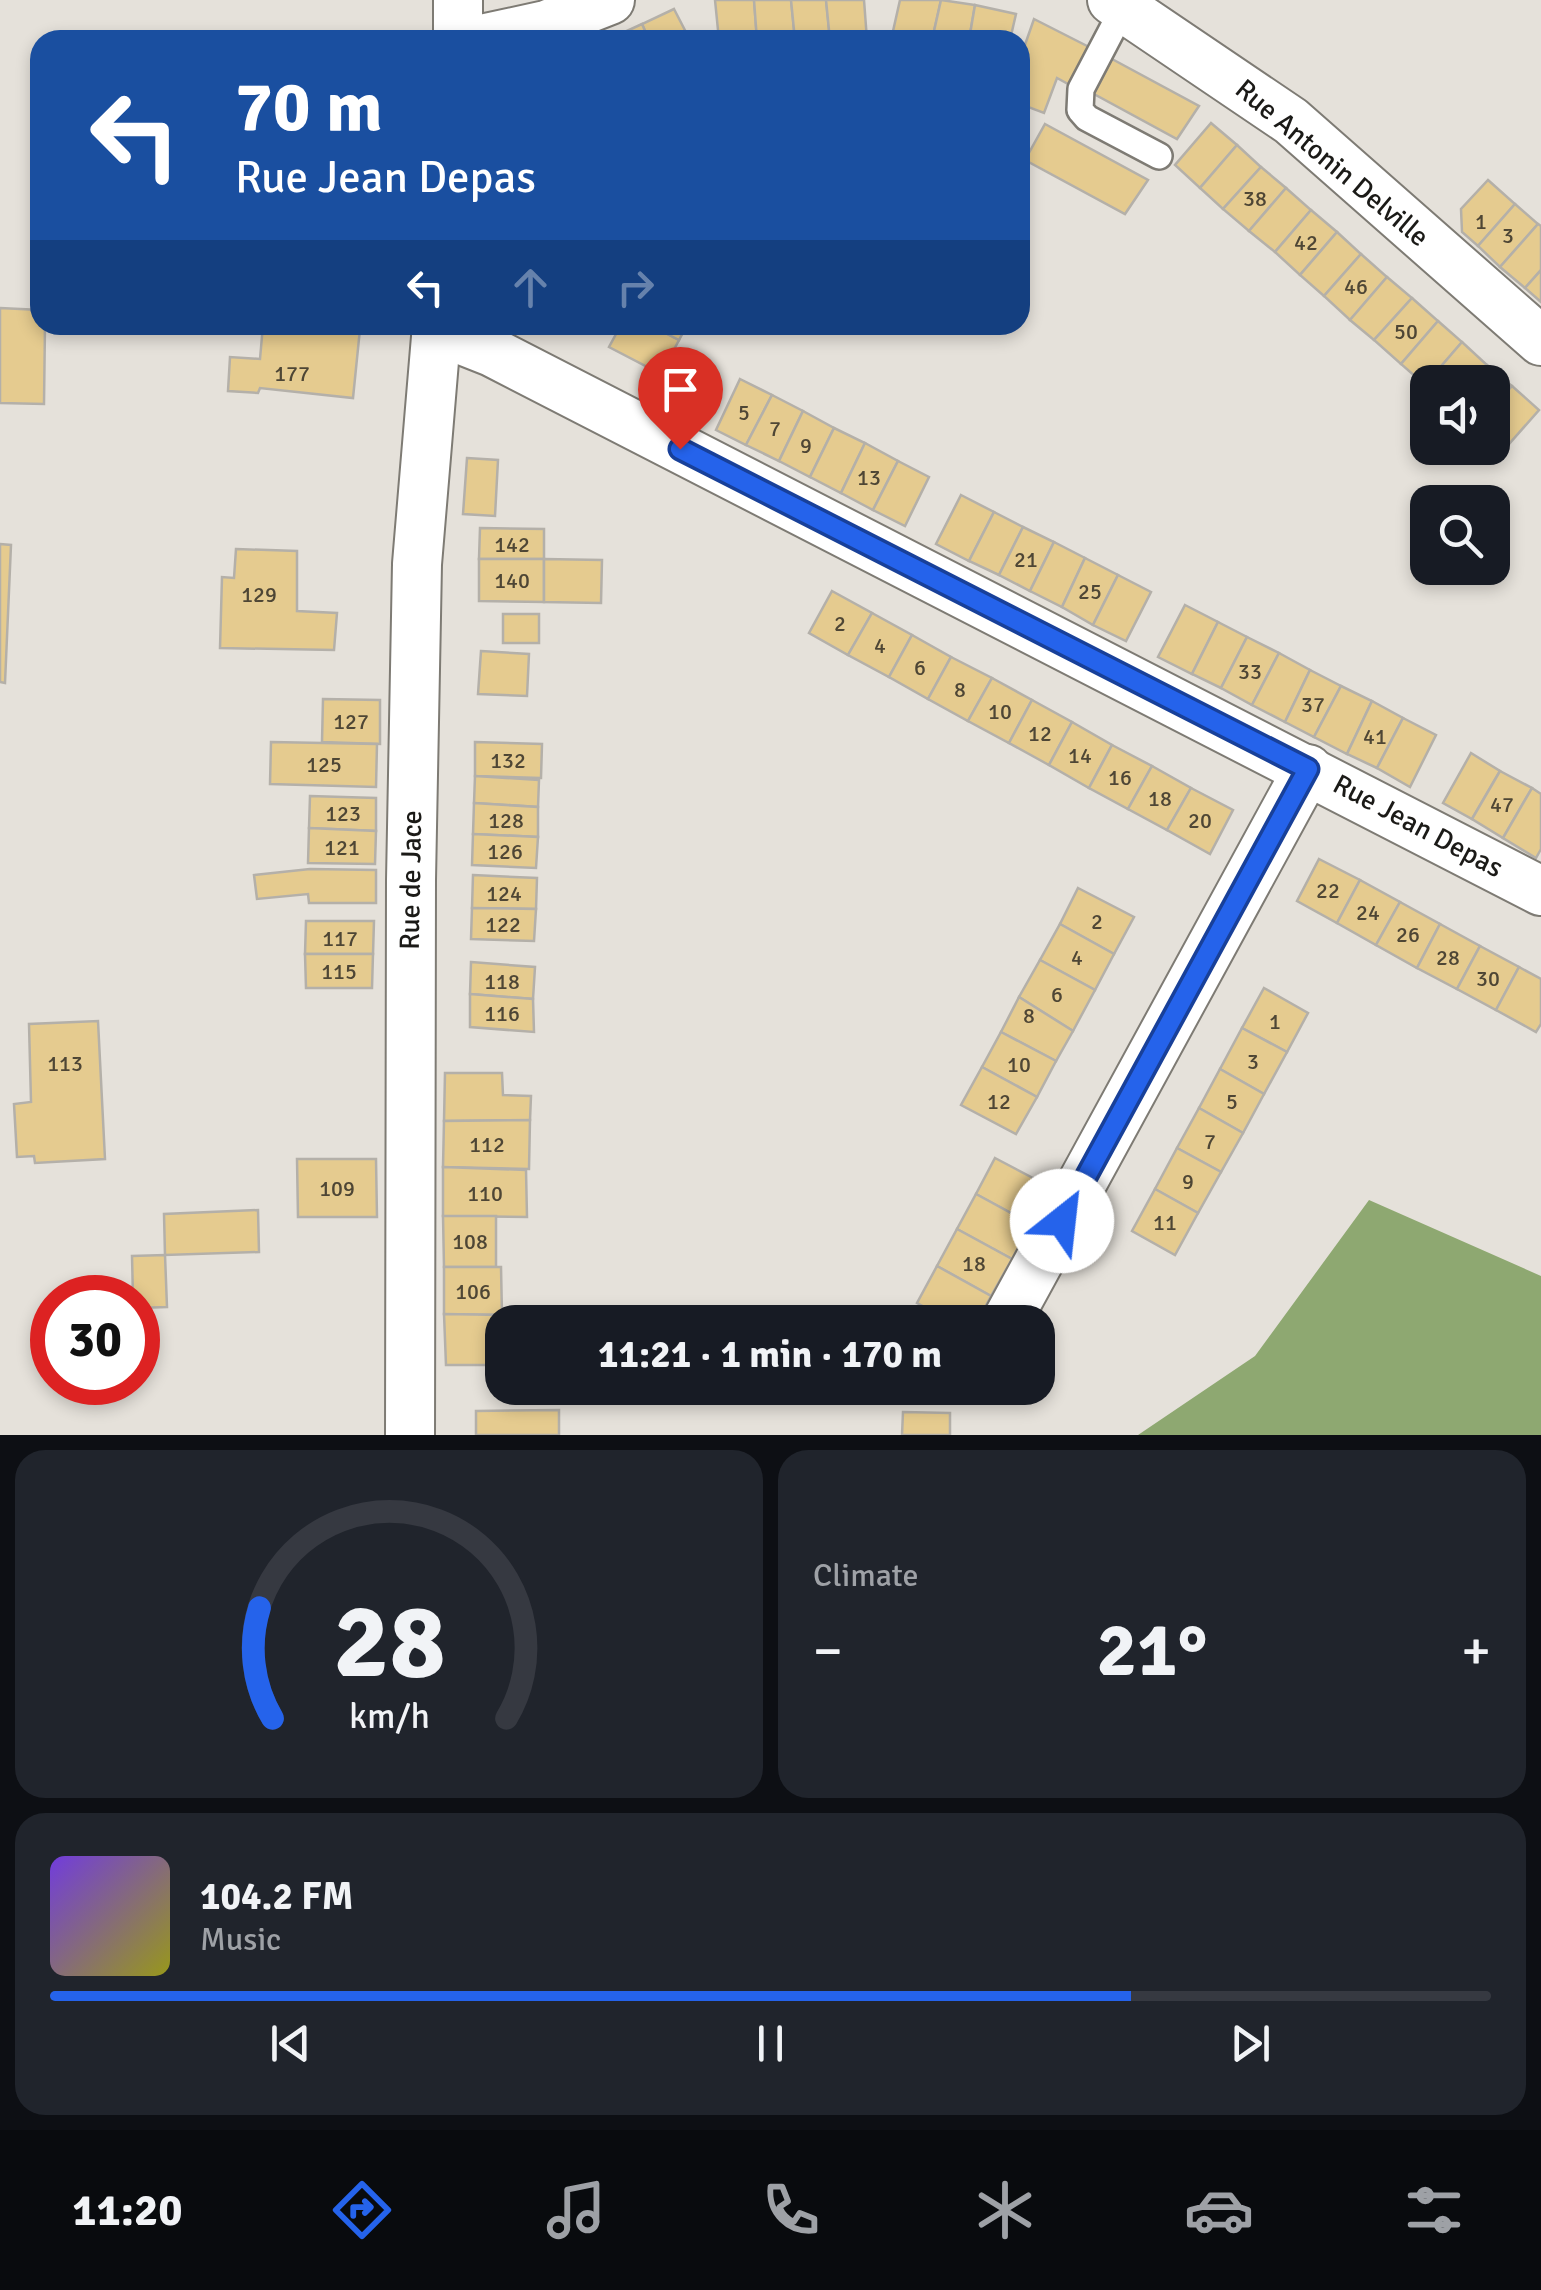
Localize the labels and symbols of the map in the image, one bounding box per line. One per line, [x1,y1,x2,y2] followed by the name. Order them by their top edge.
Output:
[1228,72,1436,254] street label: Rue Antonin Delville
[1243,185,1267,212] house number: 38
[1475,208,1487,235] house number: 1
[1502,222,1514,249] house number: 3
[1294,229,1318,256] house number: 42
[1344,273,1368,300] house number: 46
[1394,318,1418,345] house number: 50
[638,347,723,450] pin
[274,360,310,387] house number: 177
[738,399,750,426] house number: 5
[769,415,781,442] house number: 7
[800,432,812,459] house number: 9
[857,464,881,491] house number: 13
[494,531,530,558] house number: 142
[1014,546,1038,573] house number: 21
[494,567,530,594] house number: 140
[1078,578,1102,605] house number: 25
[241,581,277,608] house number: 129
[834,610,846,637] house number: 2
[874,632,886,659] house number: 4
[914,654,926,681] house number: 6
[1238,658,1262,685] house number: 33
[954,676,966,703] house number: 8
[1301,691,1325,718] house number: 37
[988,698,1012,725] house number: 10
[333,708,369,735] house number: 127
[1028,720,1052,747] house number: 12
[1363,723,1387,750] house number: 41
[1068,742,1092,769] house number: 14
[490,747,526,774] house number: 132
[306,751,342,778] house number: 125
[1108,764,1132,791] house number: 16
[1327,767,1509,885] street label: Rue Jean Depas
[1148,785,1172,812] house number: 18
[1490,791,1514,818] house number: 47
[325,800,361,827] house number: 123
[488,807,524,834] house number: 128
[1188,807,1212,834] house number: 20
[393,810,429,950] street label: Rue de Jace
[324,834,360,861] house number: 121
[487,838,523,865] house number: 126
[1316,877,1340,904] house number: 22
[486,880,522,907] house number: 124
[1356,899,1380,926] house number: 24
[1091,908,1103,935] house number: 2
[485,911,521,938] house number: 122
[1396,921,1420,948] house number: 26
[322,925,358,952] house number: 117
[1071,944,1083,971] house number: 4
[1436,944,1460,971] house number: 28
[321,958,357,985] house number: 115
[1476,965,1500,992] house number: 30
[484,968,520,995] house number: 118
[1051,981,1063,1008] house number: 6
[484,1000,520,1027] house number: 116
[1023,1002,1035,1029] house number: 8
[1269,1008,1281,1035] house number: 1
[1247,1048,1259,1075] house number: 3
[47,1050,83,1077] house number: 113
[1007,1051,1031,1078] house number: 10
[987,1088,1011,1115] house number: 12
[1226,1088,1238,1115] house number: 5
[1204,1128,1216,1155] house number: 7
[469,1131,505,1158] house number: 112
[1182,1168,1194,1195] house number: 9
[1010,1169,1114,1273] position arrow
[319,1175,355,1202] house number: 109
[467,1180,503,1207] house number: 110
[1153,1209,1177,1236] house number: 11
[452,1228,488,1255] house number: 108
[962,1250,986,1277] house number: 18
[30,1275,160,1405] speed limit sign: 30
[455,1278,491,1305] house number: 106

